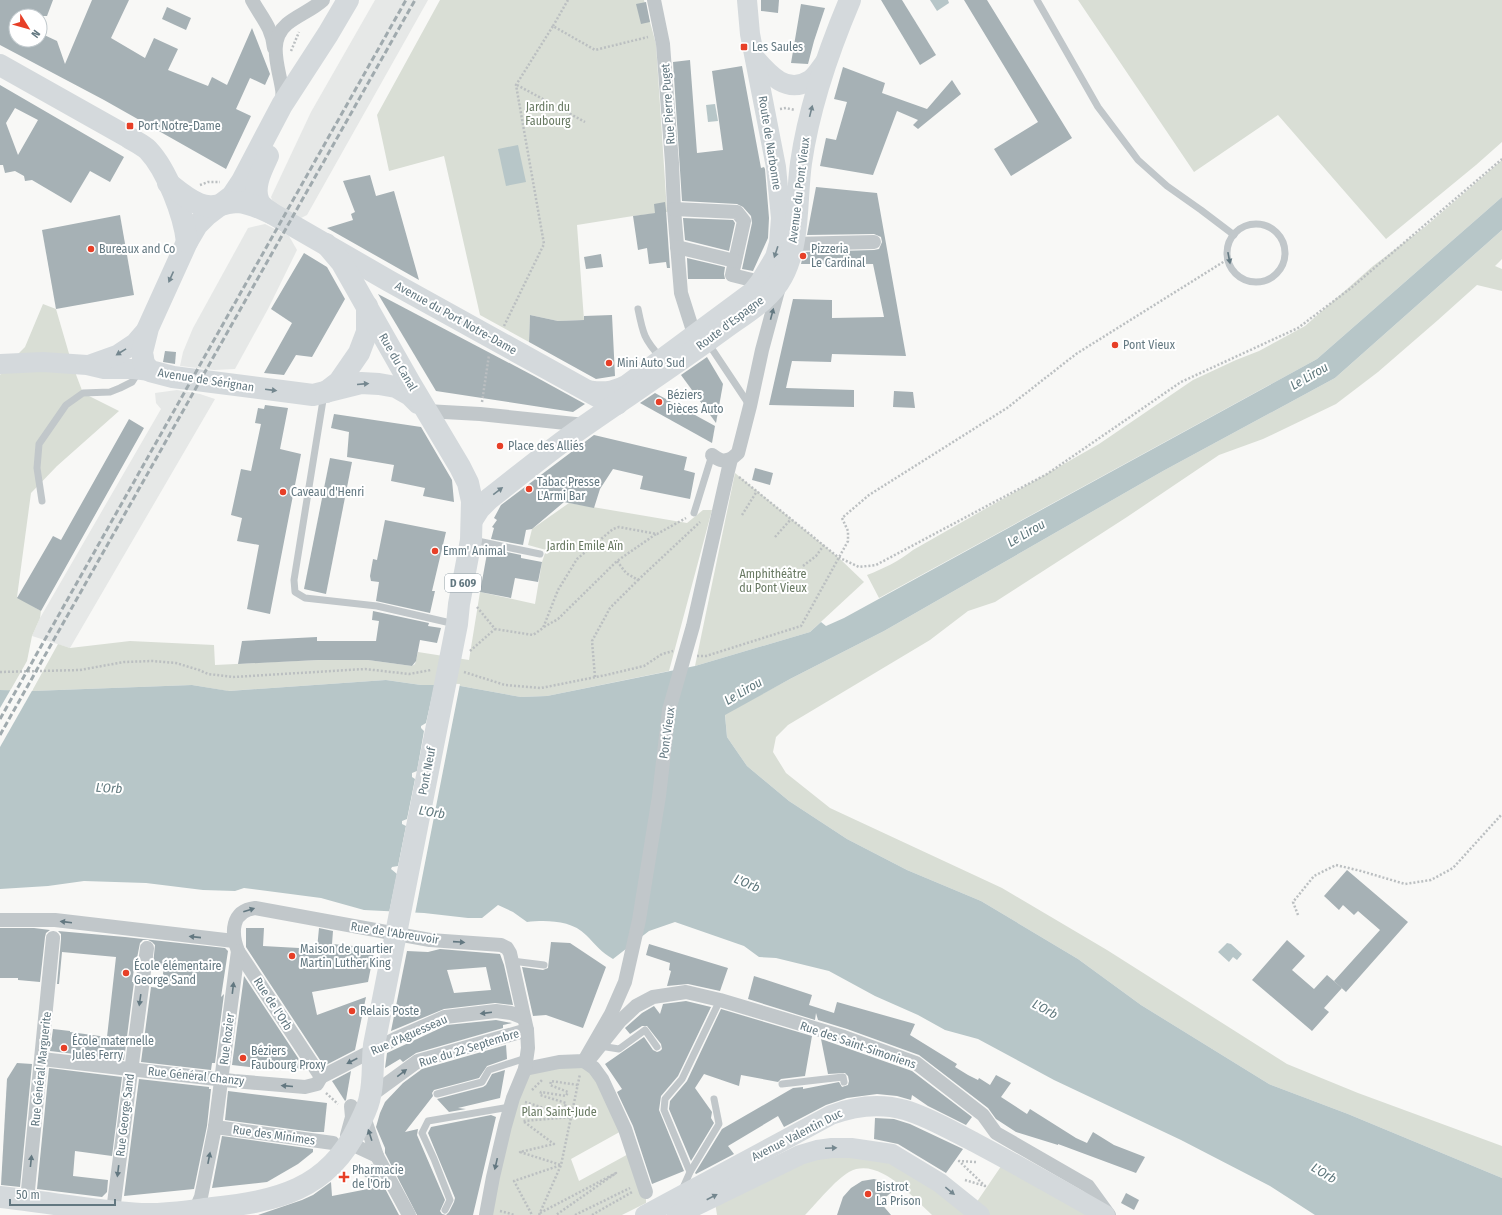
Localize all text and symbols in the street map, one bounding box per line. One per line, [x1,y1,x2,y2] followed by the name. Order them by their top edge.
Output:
[8,8,48,48] north arrow
[28,27,43,40] text: N
[752,40,803,54] place label: Les Saules
[739,42,749,52] marker: Les Saules
[658,63,678,145] street label: Rue Pierre Puget
[756,95,784,191] street label: Route de Narbonne
[525,100,571,128] park label: Jardin du Faubourg
[809,105,815,117] one-way arrow
[138,119,221,133] place label: Port Notre-Dame
[125,121,135,131] marker: Port Notre-Dame
[786,136,813,244] street label: Avenue du Pont Vieux
[99,242,175,256] place label: Bureaux and Co
[811,242,865,270] place label: Pizzeria Le Cardinal
[86,244,96,254] marker: Bureaux and Co
[773,247,779,259] one-way arrow
[798,251,808,261] marker: Pizzeria Le Cardinal
[1226,252,1232,265] one-way arrow
[168,272,174,283] one-way arrow
[393,279,519,357] street label: Avenue du Port Notre-Dame
[693,293,767,353] street label: Route d'Espagne
[769,307,775,319] one-way arrow
[376,331,420,393] street label: Rue du Canal
[1123,338,1176,352] place label: Pont Vieux
[1110,340,1120,350] marker: Pont Vieux
[116,348,126,356] one-way arrow
[617,356,685,370] place label: Mini Auto Sud
[604,358,614,368] marker: Mini Auto Sud
[1287,359,1331,393] water label: Le Lirou
[157,365,255,395] street label: Avenue de Sérignan
[357,381,369,388] one-way arrow
[265,387,277,393] one-way arrow
[667,388,724,416] place label: Béziers Pièces Auto
[654,397,664,407] marker: Béziers Pièces Auto
[508,439,584,453] place label: Place des Alliés
[495,441,505,451] marker: Place des Alliés
[537,475,600,503] place label: Tabac Presse L'Armi Bar
[524,484,534,494] marker: Tabac Presse L'Armi Bar
[291,485,364,499] place label: Caveau d'Henri
[278,487,288,497] marker: Caveau d'Henri
[493,487,504,496] one-way arrow
[1004,516,1048,550] water label: Le Lirou
[547,539,623,553] park label: Jardin Emile Aïn
[443,544,506,558] place label: Emm' Animal
[430,546,440,556] marker: Emm' Animal
[739,567,807,595] park label: Amphithéâtre du Pont Vieux
[445,574,481,592] road number: D 609
[721,674,765,708] water label: Le Lirou
[656,706,678,760] street label: Pont Vieux
[416,745,439,796] street label: Pont Neuf
[95,780,123,796] water label: L'Orb
[418,803,446,822] water label: L'Orb
[732,871,762,895] water label: L'Orb
[243,907,255,913] one-way arrow
[60,919,72,925] one-way arrow
[350,919,441,947] street label: Rue de l'Abreuvoir
[189,934,201,941] one-way arrow
[453,939,465,945] one-way arrow
[300,942,394,970] place label: Maison de quartier Martin Luther King
[287,951,297,961] marker: Maison de quartier Martin Luther King
[134,958,222,987] place label: École élémentaire George Sand
[121,968,131,978] marker: École élémentaire George Sand
[251,975,295,1033] street label: Rue de l'Orb
[230,982,236,994] one-way arrow
[137,994,143,1006] one-way arrow
[1030,996,1060,1022] water label: L'Orb
[360,1004,419,1018] place label: Relais Poste
[347,1006,357,1016] marker: Relais Poste
[480,1009,492,1016] one-way arrow
[28,1011,54,1127] street label: Rue Général Marguerite
[217,1012,237,1066] street label: Rue Rozier
[369,1012,449,1058] street label: Rue d'Aguesseau
[798,1019,918,1071] street label: Rue des Saint-Simoniens
[417,1026,521,1070] street label: Rue du 22 Septembre
[72,1033,154,1062] place label: École maternelle Jules Ferry
[59,1043,69,1053] marker: École maternelle Jules Ferry
[251,1044,326,1072] place label: Béziers Faubourg Proxy
[238,1053,248,1063] marker: Béziers Faubourg Proxy
[346,1058,358,1064] one-way arrow
[147,1064,246,1088] street label: Rue Général Chanzy
[396,1069,407,1077] one-way arrow
[113,1073,137,1157] street label: Rue George Sand
[281,1082,293,1089] one-way arrow
[521,1105,597,1119] park label: Plan Saint-Jude
[749,1106,845,1164] street label: Avenue Valentin Duc
[232,1122,316,1148] street label: Rue des Minimes
[367,1129,373,1141] one-way arrow
[825,1145,837,1152] one-way arrow
[206,1152,212,1164] one-way arrow
[28,1155,34,1167] one-way arrow
[493,1158,499,1170] one-way arrow
[1309,1160,1339,1186] water label: L'Orb
[352,1163,404,1191] place label: Pharmacie de l'Orb
[115,1165,121,1177] one-way arrow
[339,1172,349,1182] marker: Pharmacie de l'Orb
[876,1180,921,1208] place label: Bistrot La Prison
[10,1181,115,1207] scale bar
[945,1186,955,1195] one-way arrow
[16,1188,40,1202] text: 50 m
[863,1189,873,1199] marker: Bistrot La Prison
[706,1194,717,1200] one-way arrow

